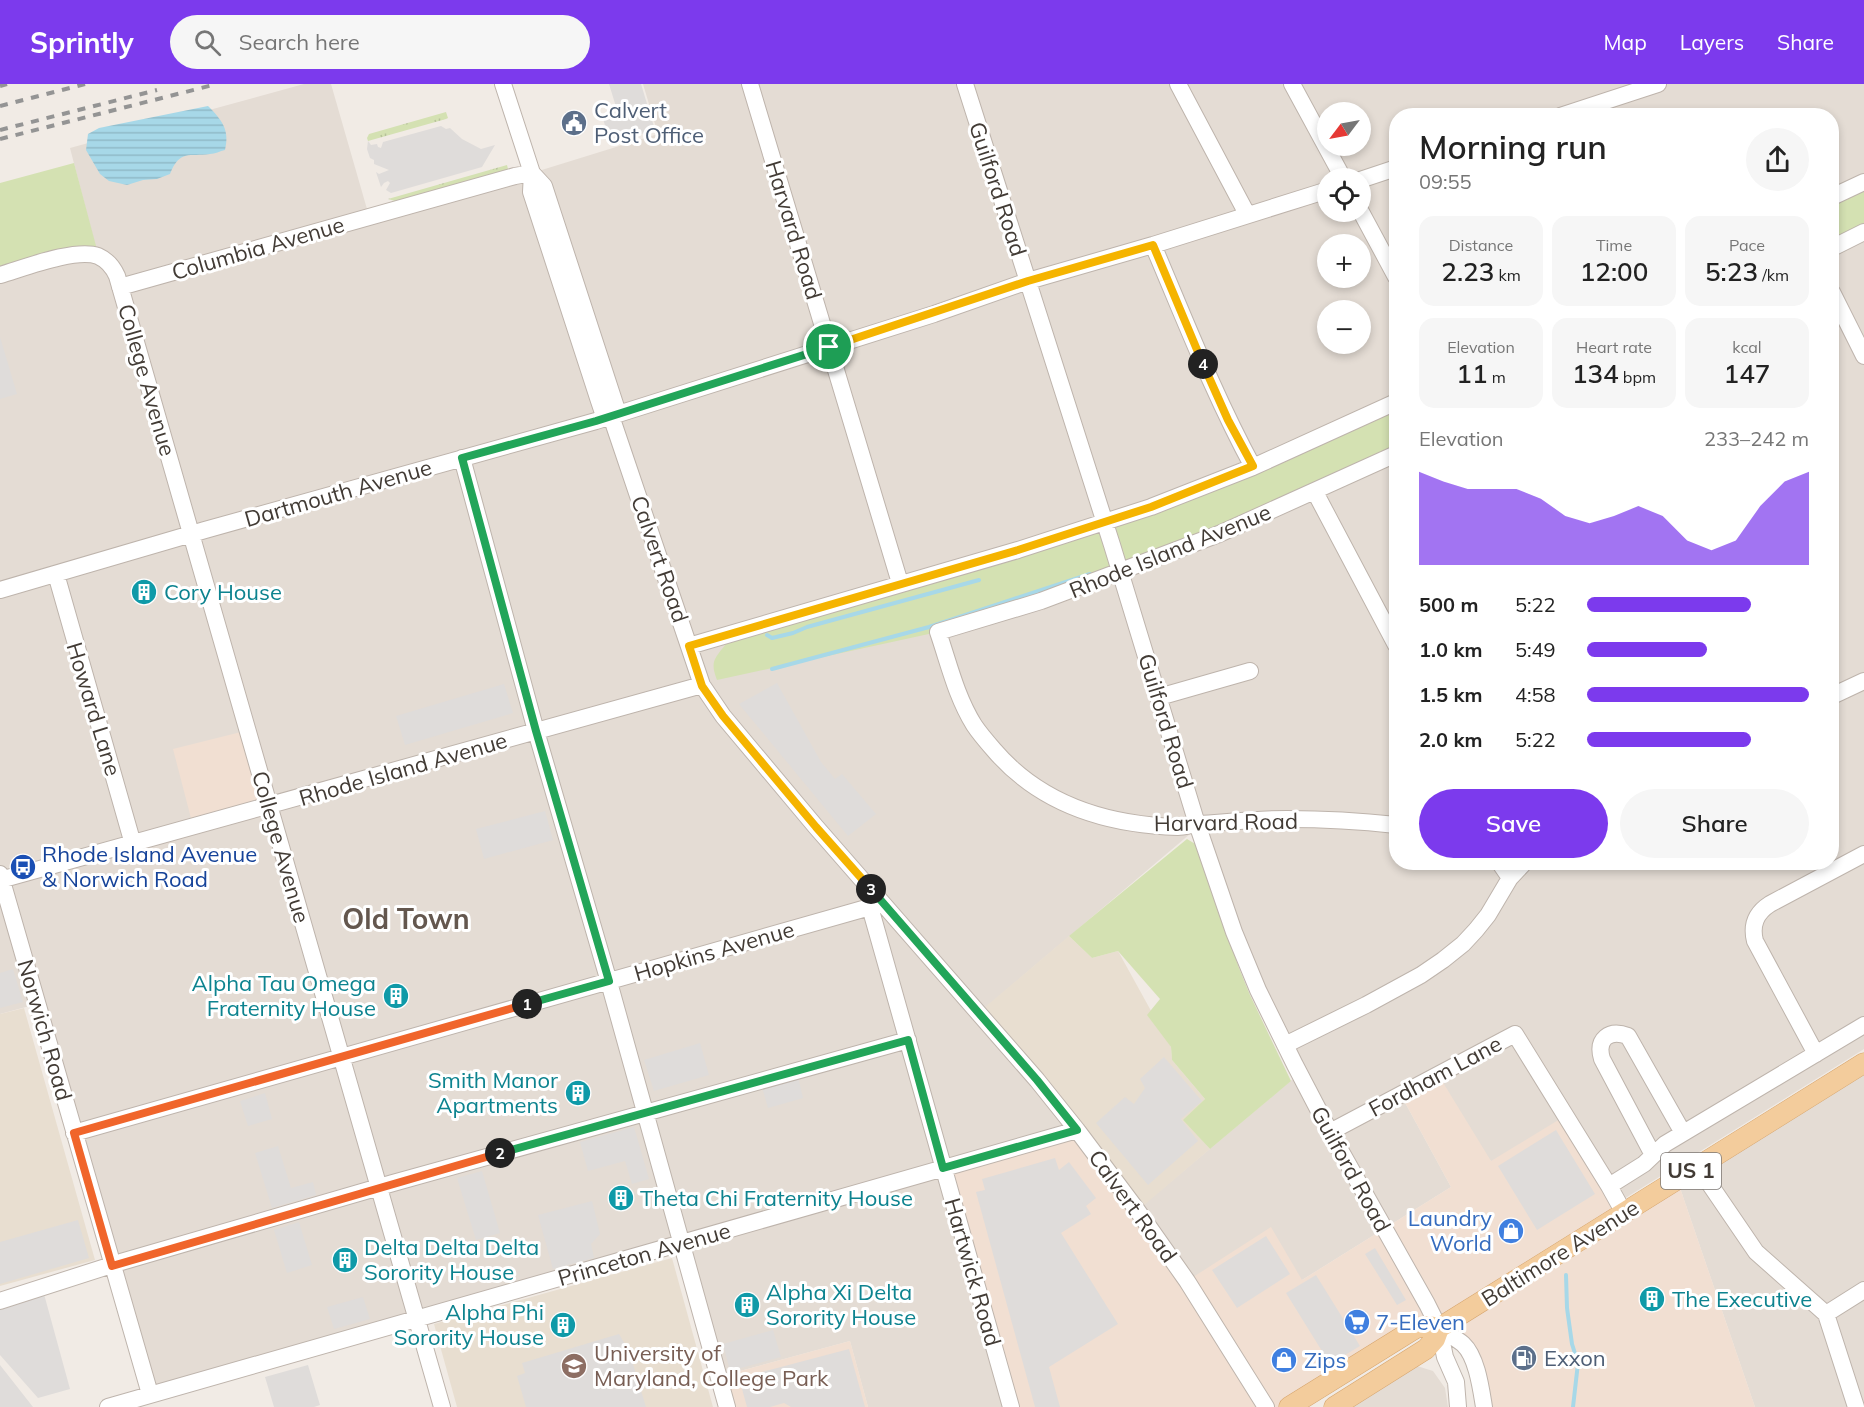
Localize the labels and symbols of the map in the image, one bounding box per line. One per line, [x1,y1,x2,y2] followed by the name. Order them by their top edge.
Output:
[594,96,704,149] place label: Calvert Post Office
[1317,102,1371,156] north arrow
[559,108,589,138] public building icon: Calvert Post Office
[963,118,1033,260] street label: Guilford Road
[760,157,828,303] street label: Harvard Road
[169,210,347,286] street label: Columbia Avenue
[112,301,182,459] street label: College Avenue
[803,321,854,372] pin
[1188,349,1218,379] pin: 4
[241,453,435,533] street label: Dartmouth Avenue
[625,492,695,626] street label: Calvert Road
[1065,498,1275,604] street label: Rhode Island Avenue
[129,577,159,607] building icon: Cory House
[164,578,282,606] place label: Cory House
[60,639,128,779] street label: Howard Lane
[1132,650,1200,792] street label: Guilford Road
[296,726,510,812] street label: Rhode Island Avenue
[246,768,316,926] street label: College Avenue
[1154,807,1298,837] street label: Harvard Road
[42,840,257,893] place label: Rhode Island Avenue & Norwich Road
[8,852,38,882] bus stop icon: Rhode Island Avenue & Norwich Road
[856,874,886,904] pin: 3
[342,901,470,936] district label: Old Town
[631,915,797,987] street label: Hopkins Avenue
[11,956,79,1104] street label: Norwich Road
[192,969,376,1022] place label: Alpha Tau Omega Fraternity House
[381,981,411,1011] building icon: Alpha Tau Omega Fraternity House
[512,989,542,1019] pin: 1
[1364,1029,1506,1123] street label: Fordham Lane
[428,1066,558,1119] place label: Smith Manor Apartments
[563,1078,593,1108] building icon: Smith Manor Apartments
[1305,1101,1397,1237] street label: Guilford Road
[485,1138,515,1168] pin: 2
[1083,1144,1183,1268] street label: Calvert Road
[1661,1153,1721,1189] road number: US 1
[606,1183,636,1213] building icon: Theta Chi Fraternity House
[640,1184,913,1212] place label: Theta Chi Fraternity House
[1476,1193,1644,1313] street label: Baltimore Avenue
[938,1195,1008,1349] street label: Hartwick Road
[1408,1204,1492,1257] place label: Laundry World
[554,1216,734,1292] street label: Princeton Avenue
[1496,1216,1526,1246] shop icon: Laundry World
[364,1233,539,1286] place label: Delta Delta Delta Sorority House
[330,1245,360,1275] building icon: Delta Delta Delta Sorority House
[766,1278,916,1331] place label: Alpha Xi Delta Sorority House
[1637,1284,1667,1314] building icon: The Executive
[1672,1285,1812,1313] place label: The Executive
[732,1290,762,1320] building icon: Alpha Xi Delta Sorority House
[394,1298,544,1351] place label: Alpha Phi Sorority House
[1342,1307,1372,1337] supermarket icon: 7-Eleven
[1376,1308,1465,1336] place label: 7-Eleven
[548,1310,578,1340] building icon: Alpha Phi Sorority House
[594,1339,829,1392] place label: University of Maryland, College Park
[1509,1343,1539,1373] fuel station icon: Exxon
[1544,1344,1606,1372] place label: Exxon
[1269,1345,1299,1375] shop icon: Zips
[1304,1346,1346,1374] place label: Zips
[559,1351,589,1381] school or university icon: University of Maryland, College Park

